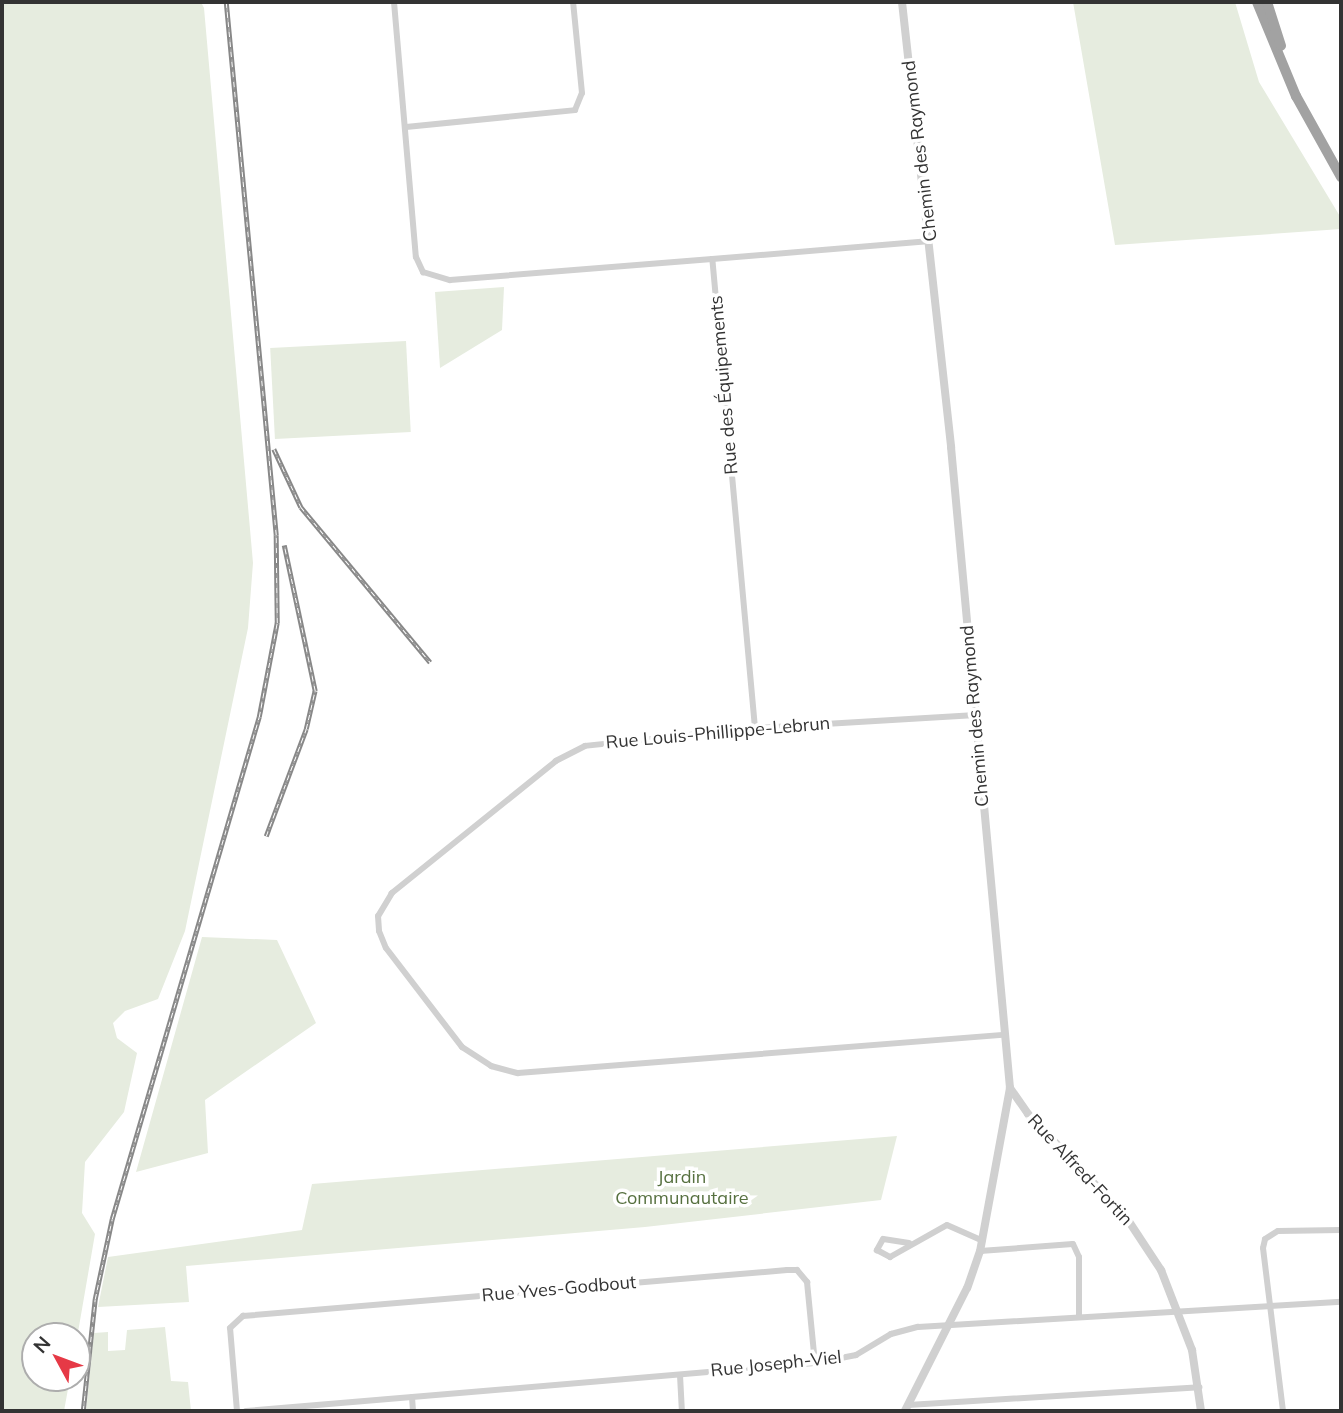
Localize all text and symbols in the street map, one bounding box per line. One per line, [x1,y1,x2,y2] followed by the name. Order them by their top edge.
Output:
[898,59,942,243] street label: Chemin des Raymond
[705,295,743,475] street label: Rue des Équipements
[956,624,994,808] street label: Chemin des Raymond
[605,712,831,754] street label: Rue Louis-Phillippe-Lebrun
[1023,1110,1137,1230] street label: Rue Alfred-Fortin
[615,1167,749,1210] park label: Jardin Communautaire
[481,1271,637,1307] street label: Rue Yves-Godbout
[21,1322,91,1392] north arrow
[28,1331,55,1358] text: N
[710,1346,842,1382] street label: Rue Joseph-Viel

